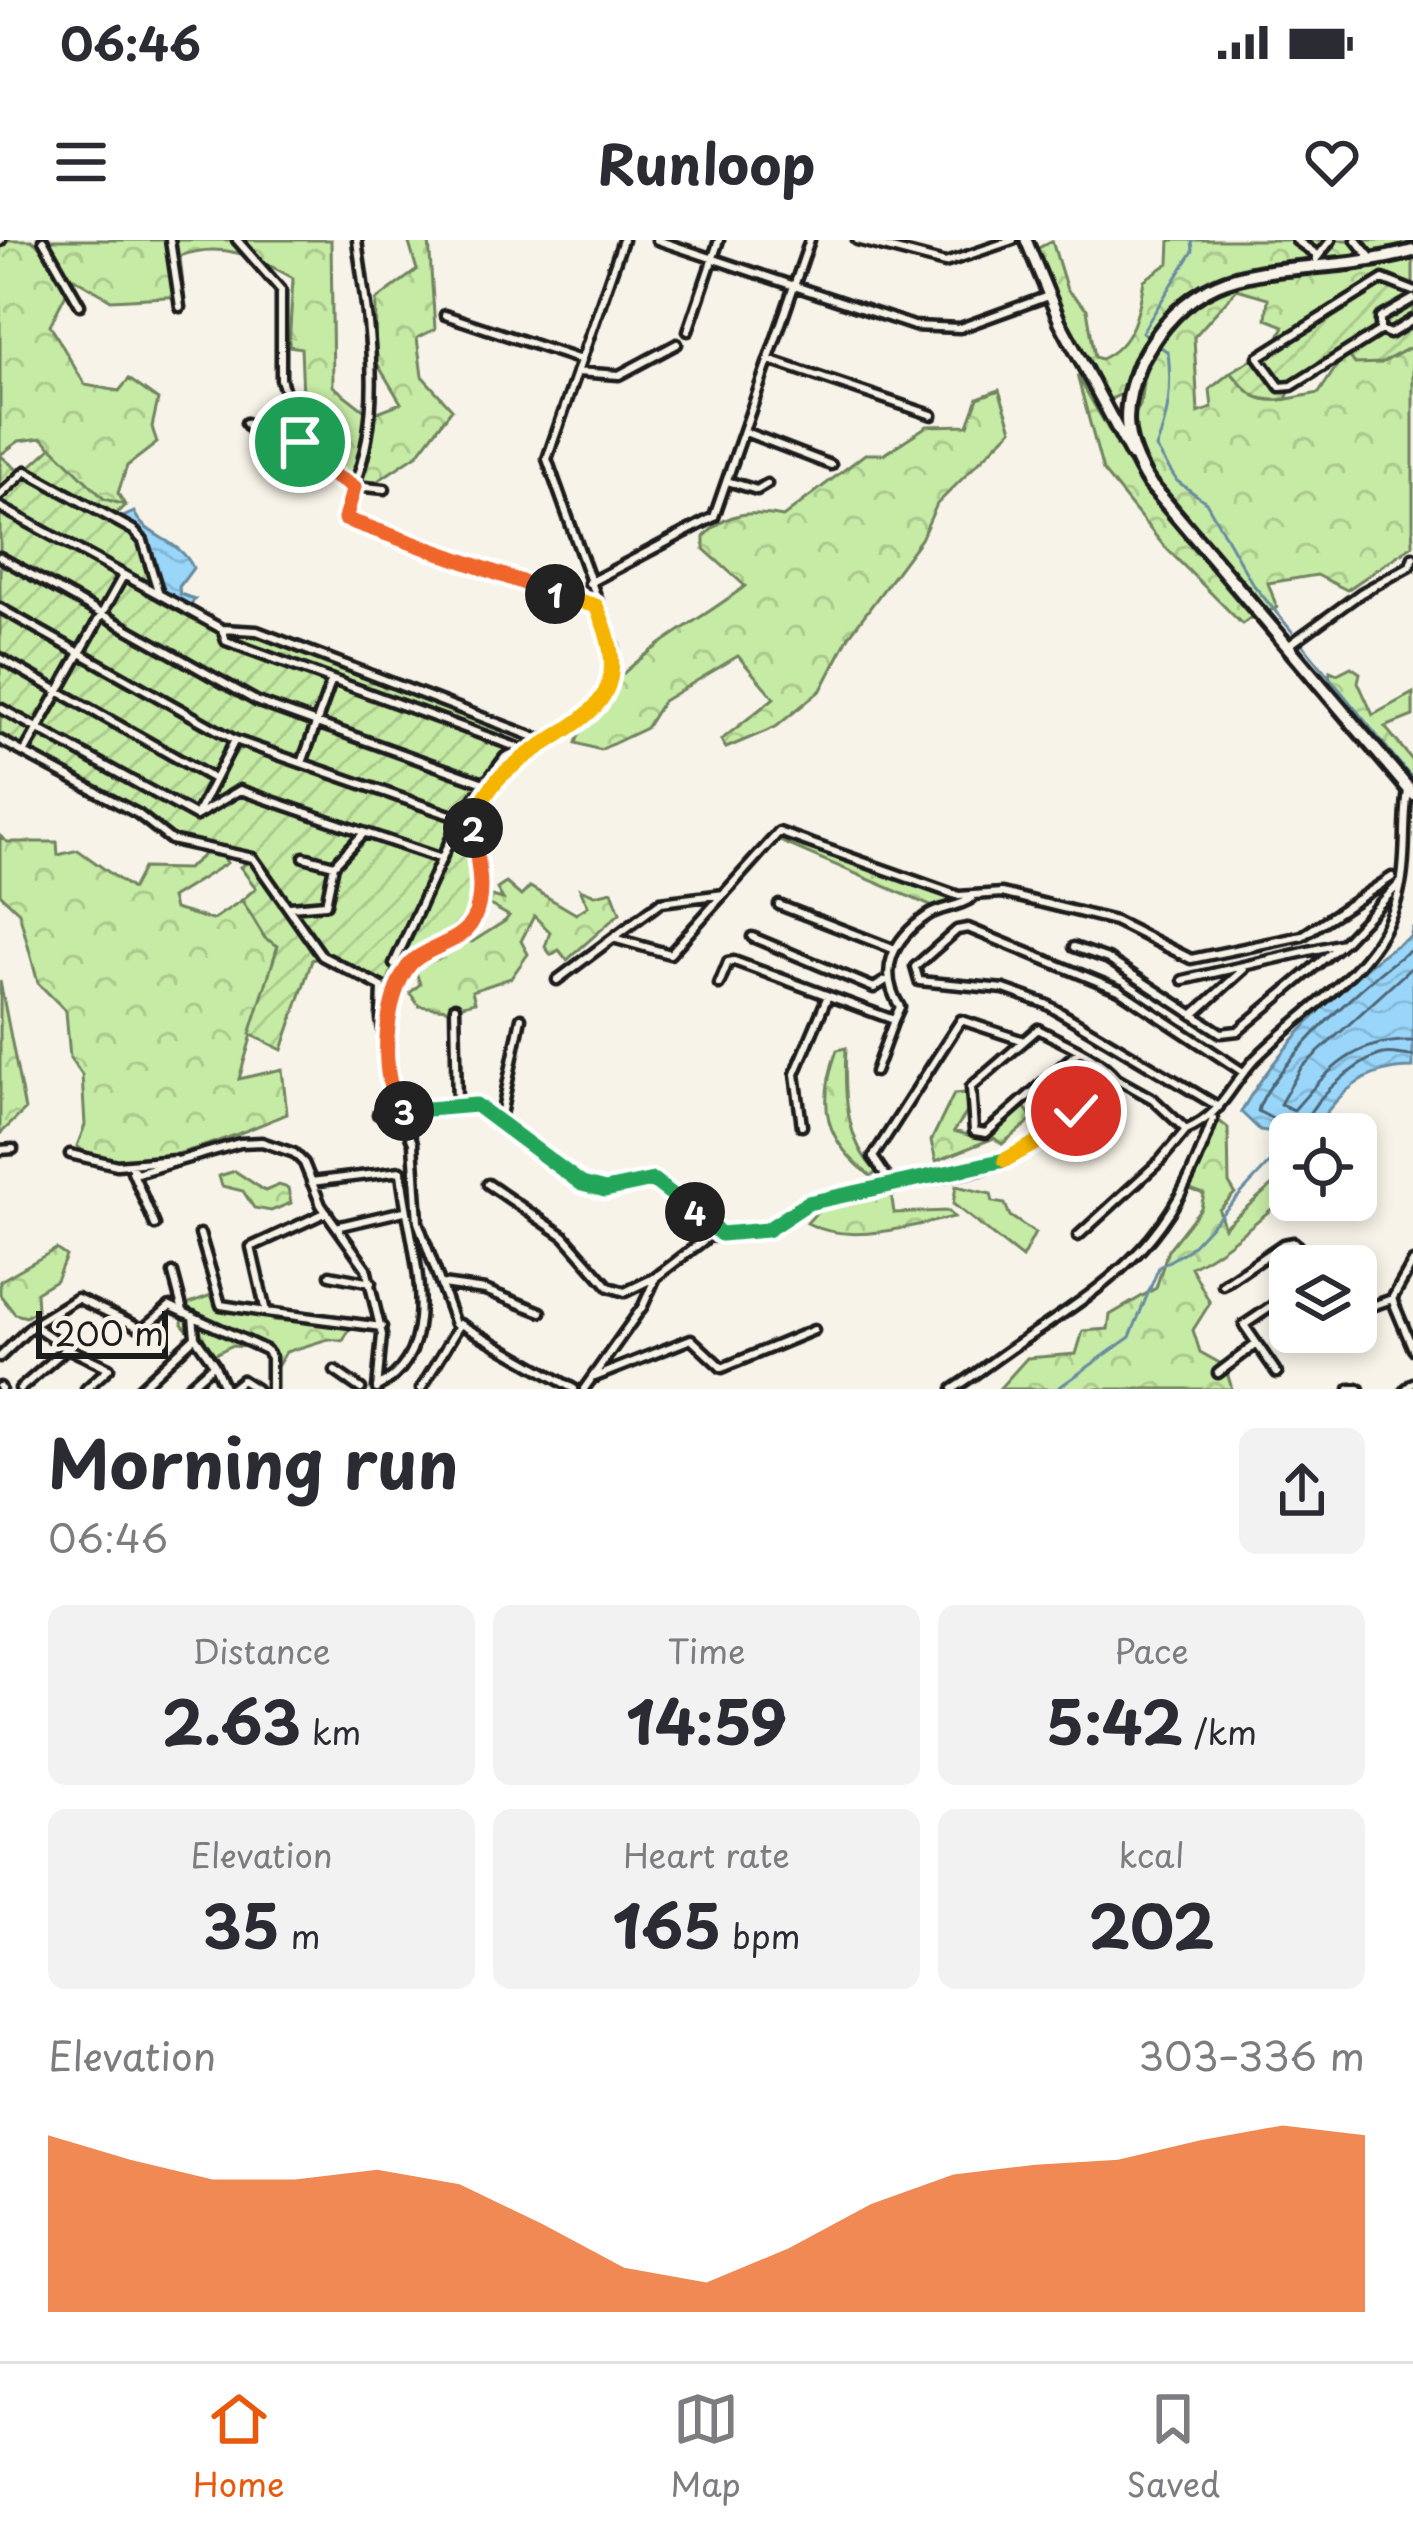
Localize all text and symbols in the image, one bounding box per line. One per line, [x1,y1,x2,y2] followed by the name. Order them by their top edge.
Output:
[60,8,201,76] text: 06:46
[598,122,815,203] text: Runloop
[48,129,114,195] icon: menu
[1299,129,1365,195] icon: heart
[249,391,351,493] pin
[267,409,333,475] icon: arrive
[525,564,585,624] pin: 1
[547,569,563,619] text: 1
[443,798,503,858] pin: 2
[461,803,485,853] text: 2
[1025,1060,1127,1162] pin
[1043,1078,1109,1144] icon: check
[374,1081,434,1141] pin: 3
[393,1086,415,1136] text: 3
[1269,1113,1377,1353] map controls
[1269,1113,1377,1221] button: locate
[665,1182,725,1242] pin: 4
[684,1187,706,1237] text: 4
[1269,1245,1377,1353] button: layers
[36,1305,168,1358] scale bar
[54,1307,164,1357] text: 200 m
[48,1412,458,1511] text: Morning run
[1239,1428,1365,1554] button: share
[48,1507,168,1566] text: 06:46
[192,1625,331,1675] text: Distance
[668,1625,745,1675] text: Time
[1114,1625,1189,1675] text: Pace
[162,1675,301,1765] text: 2.63
[626,1675,787,1765] text: 14:59
[1046,1675,1183,1765] text: 5:42
[301,1706,361,1756] text: km
[1183,1706,1257,1756] text: /km
[190,1829,333,1879] text: Elevation
[623,1829,790,1879] text: Heart rate
[1119,1829,1184,1879] text: kcal
[202,1879,280,1969] text: 35
[612,1879,721,1969] text: 165
[1088,1879,1215,1969] text: 202
[280,1910,321,1960] text: m
[721,1910,801,1960] text: bpm
[48,2025,216,2084] text: Elevation
[1138,2025,1365,2084] text: 303–336 m
[193,2386,285,2508] tab: Home
[670,2386,741,2508] tab: Map
[1127,2386,1220,2508] tab: Saved

